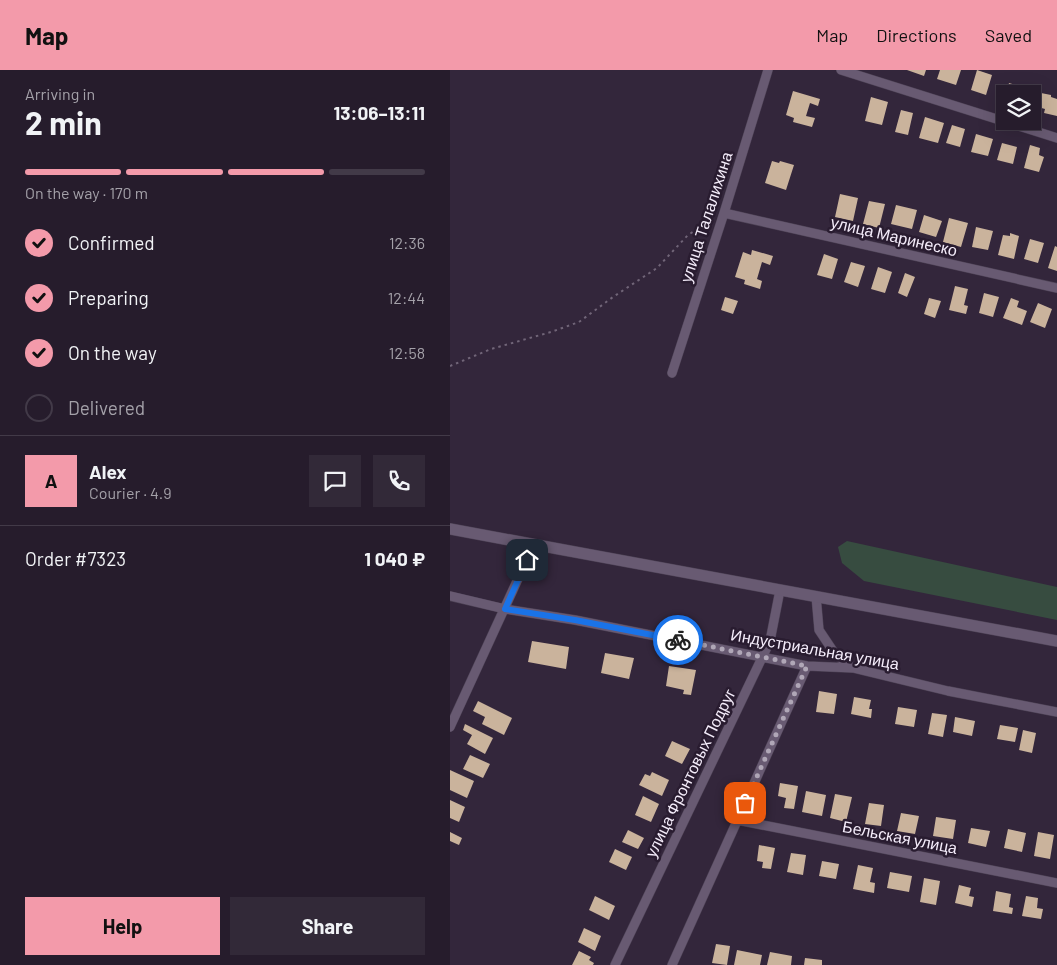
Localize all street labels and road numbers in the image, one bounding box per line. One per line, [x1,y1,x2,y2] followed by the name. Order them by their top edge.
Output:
[675,149,736,285] street label: улица Талалихина
[829,212,959,259] street label: улица Маринеско
[729,624,901,673] street label: Индустриальная улица
[640,685,739,860] street label: улица Фронтовых Подруг
[841,816,959,857] street label: Бельская улица

